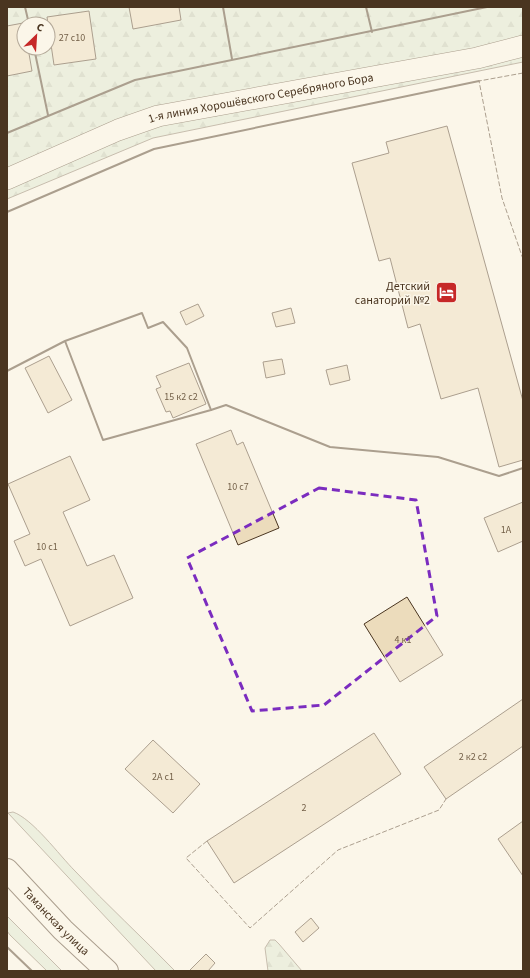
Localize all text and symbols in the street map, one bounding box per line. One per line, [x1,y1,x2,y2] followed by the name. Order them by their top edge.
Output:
[16,16,56,56] north arrow
[34,19,47,36] text: С
[59,31,85,45] house number: 27 с10
[146,69,375,127] street label: 1-я линия Хорошёвского Серебряного Бора
[355,278,430,309] place label: Детский санаторий №2
[433,280,459,306] hotel icon: Детский санаторий №2
[164,390,198,404] house number: 15 к2 с2
[227,480,249,494] house number: 10 с7
[501,523,512,537] house number: 1А
[36,540,58,554] house number: 10 с1
[395,633,411,647] house number: 4 к1
[459,750,487,764] house number: 2 к2 с2
[152,770,174,784] house number: 2А с1
[302,801,307,815] house number: 2
[19,883,93,959] street label: Таманская улица

